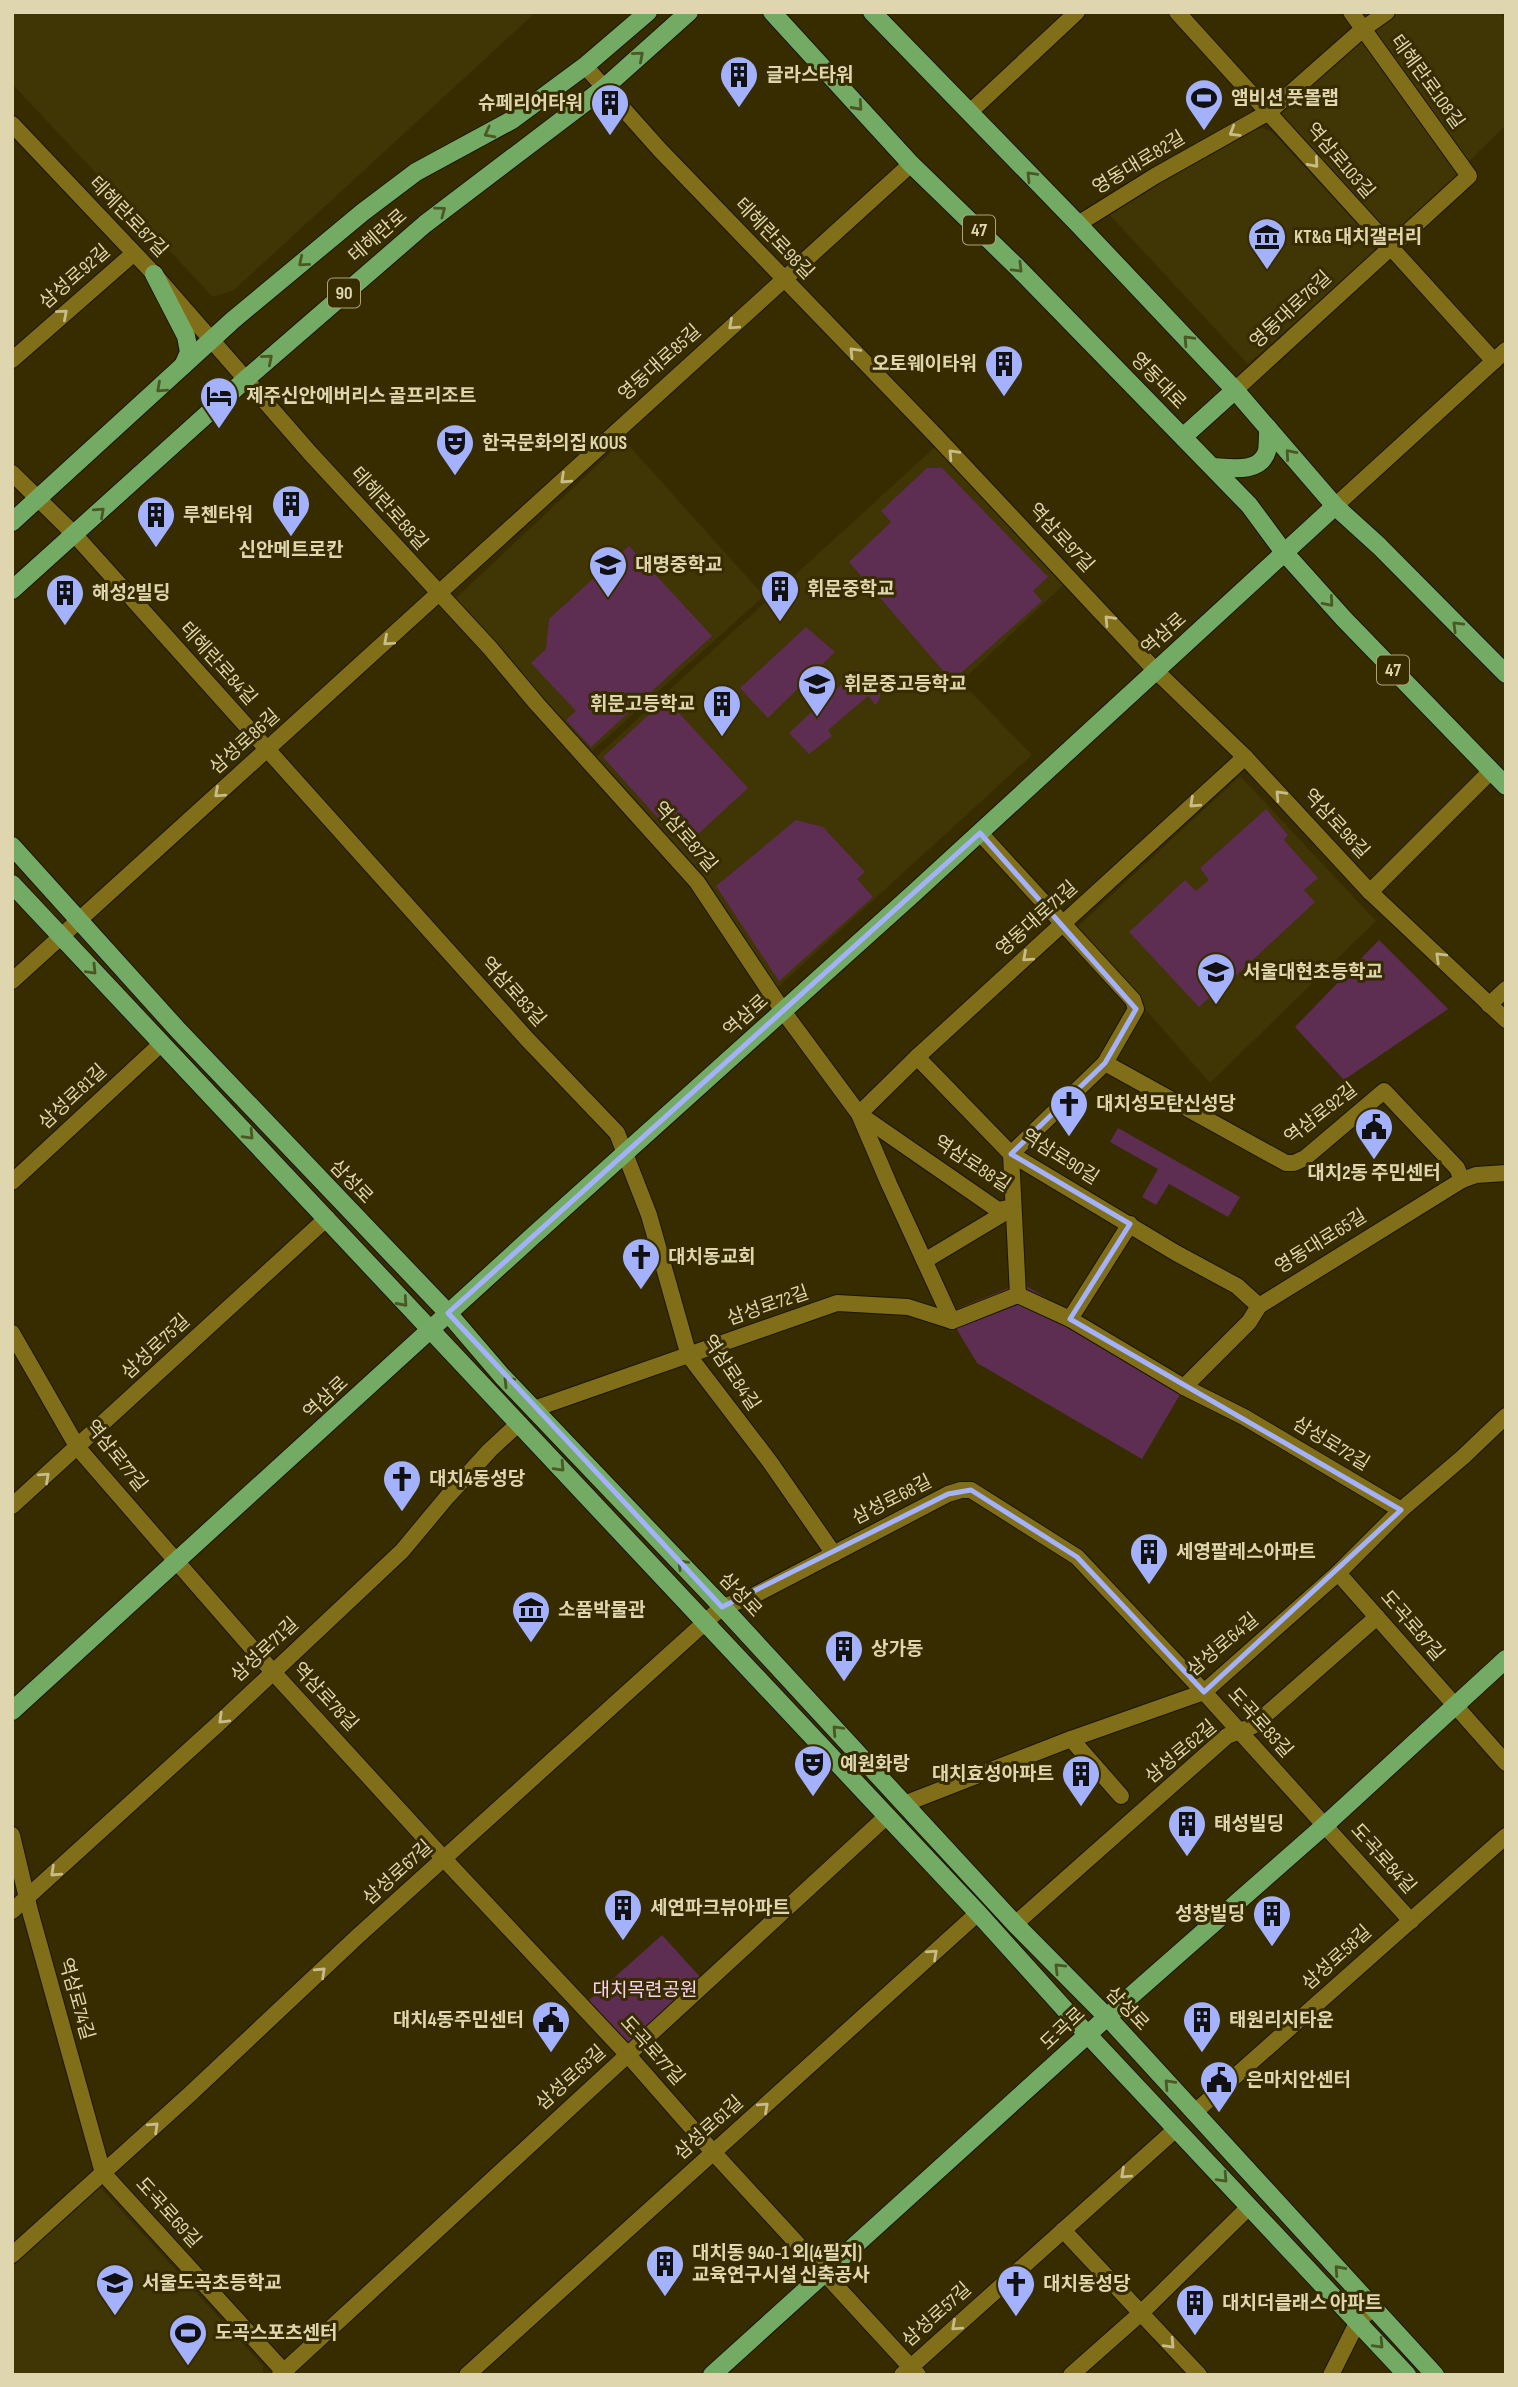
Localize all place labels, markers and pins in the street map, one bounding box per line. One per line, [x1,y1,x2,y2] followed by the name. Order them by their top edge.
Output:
[718,54,760,109] building icon: 글라스타워
[766,64,853,87] place label: 글라스타워
[1183,77,1225,132] sports icon: 앰비션 풋볼랩
[589,82,631,137] building icon: 슈페리어타워
[1231,87,1339,110] place label: 앰비션 풋볼랩
[478,92,583,115] place label: 슈페리어타워
[1246,216,1288,271] museum icon: KT&G 대치갤러리
[1294,226,1422,249] place label: KT&G 대치갤러리
[983,343,1025,398] building icon: 오토웨이타워
[872,353,977,376] place label: 오토웨이타워
[198,375,240,430] hotel icon: 제주신안에버리스 골프리조트
[246,385,476,408] place label: 제주신안에버리스 골프리조트
[434,422,476,477] theatre icon: 한국문화의집 KOUS
[482,432,627,455] place label: 한국문화의집 KOUS
[270,483,312,538] building icon: 신안메트로칸
[135,494,177,549] building icon: 루첸타워
[183,504,253,527] place label: 루첸타워
[239,539,344,562] place label: 신안메트로칸
[587,544,629,599] school or university icon: 대명중학교
[635,554,722,577] place label: 대명중학교
[759,568,801,623] building icon: 휘문중학교
[44,572,86,627] building icon: 해성2빌딩
[807,578,894,601] place label: 휘문중학교
[92,582,170,605] place label: 해성2빌딩
[796,663,838,718] school or university icon: 휘문중고등학교
[844,673,966,696] place label: 휘문중고등학교
[701,683,743,738] building icon: 휘문고등학교
[590,693,695,716] place label: 휘문고등학교
[1195,951,1237,1006] school or university icon: 서울대현초등학교
[1243,961,1383,984] place label: 서울대현초등학교
[1048,1083,1090,1138] church icon: 대치성모탄신성당
[1096,1093,1236,1116] place label: 대치성모탄신성당
[1353,1106,1395,1161] public building icon: 대치2동 주민센터
[1307,1162,1441,1185] place label: 대치2동 주민센터
[620,1236,662,1291] church icon: 대치동교회
[668,1246,755,1269] place label: 대치동교회
[381,1458,423,1513] church icon: 대치4동성당
[429,1468,526,1491] place label: 대치4동성당
[1128,1531,1170,1586] building icon: 세영팔레스아파트
[1176,1541,1316,1564] place label: 세영팔레스아파트
[510,1589,552,1644] museum icon: 소품박물관
[558,1599,646,1622] place label: 소품박물관
[823,1628,865,1683] building icon: 상가동
[871,1638,923,1661] place label: 상가동
[792,1743,834,1798] theatre icon: 예원화랑
[840,1753,910,1776] place label: 예원화랑
[1060,1753,1102,1808] building icon: 대치효성아파트
[932,1763,1054,1786] place label: 대치효성아파트
[1166,1803,1208,1858] building icon: 태성빌딩
[1214,1813,1284,1836] place label: 태성빌딩
[602,1887,644,1942] building icon: 세연파크뷰아파트
[1251,1893,1293,1948] building icon: 성창빌딩
[650,1897,790,1920] place label: 세연파크뷰아파트
[1175,1903,1245,1926] place label: 성창빌딩
[530,1999,572,2054] public building icon: 대치4동주민센터
[1181,1999,1223,2054] building icon: 태원리치타운
[393,2009,524,2032] place label: 대치4동주민센터
[1229,2009,1334,2032] place label: 태원리치타운
[1198,2059,1240,2114] public building icon: 은마치안센터
[1246,2069,1351,2092] place label: 은마치안센터
[692,2242,870,2287] place label: 대치동 940-1 외(4필지) 교육연구시설 신축공사
[644,2243,686,2298] building icon: 대치동 940-1 외(4필지) 교육연구시설 신축공사
[94,2262,136,2317] school or university icon: 서울도곡초등학교
[995,2263,1037,2318] church icon: 대치동성당
[142,2272,282,2295] place label: 서울도곡초등학교
[1043,2273,1131,2296] place label: 대치동성당
[1174,2282,1216,2337] building icon: 대치더클래스 아파트
[1222,2292,1382,2315] place label: 대치더클래스 아파트
[167,2312,209,2367] sports icon: 도곡스포츠센터
[215,2322,337,2345] place label: 도곡스포츠센터

